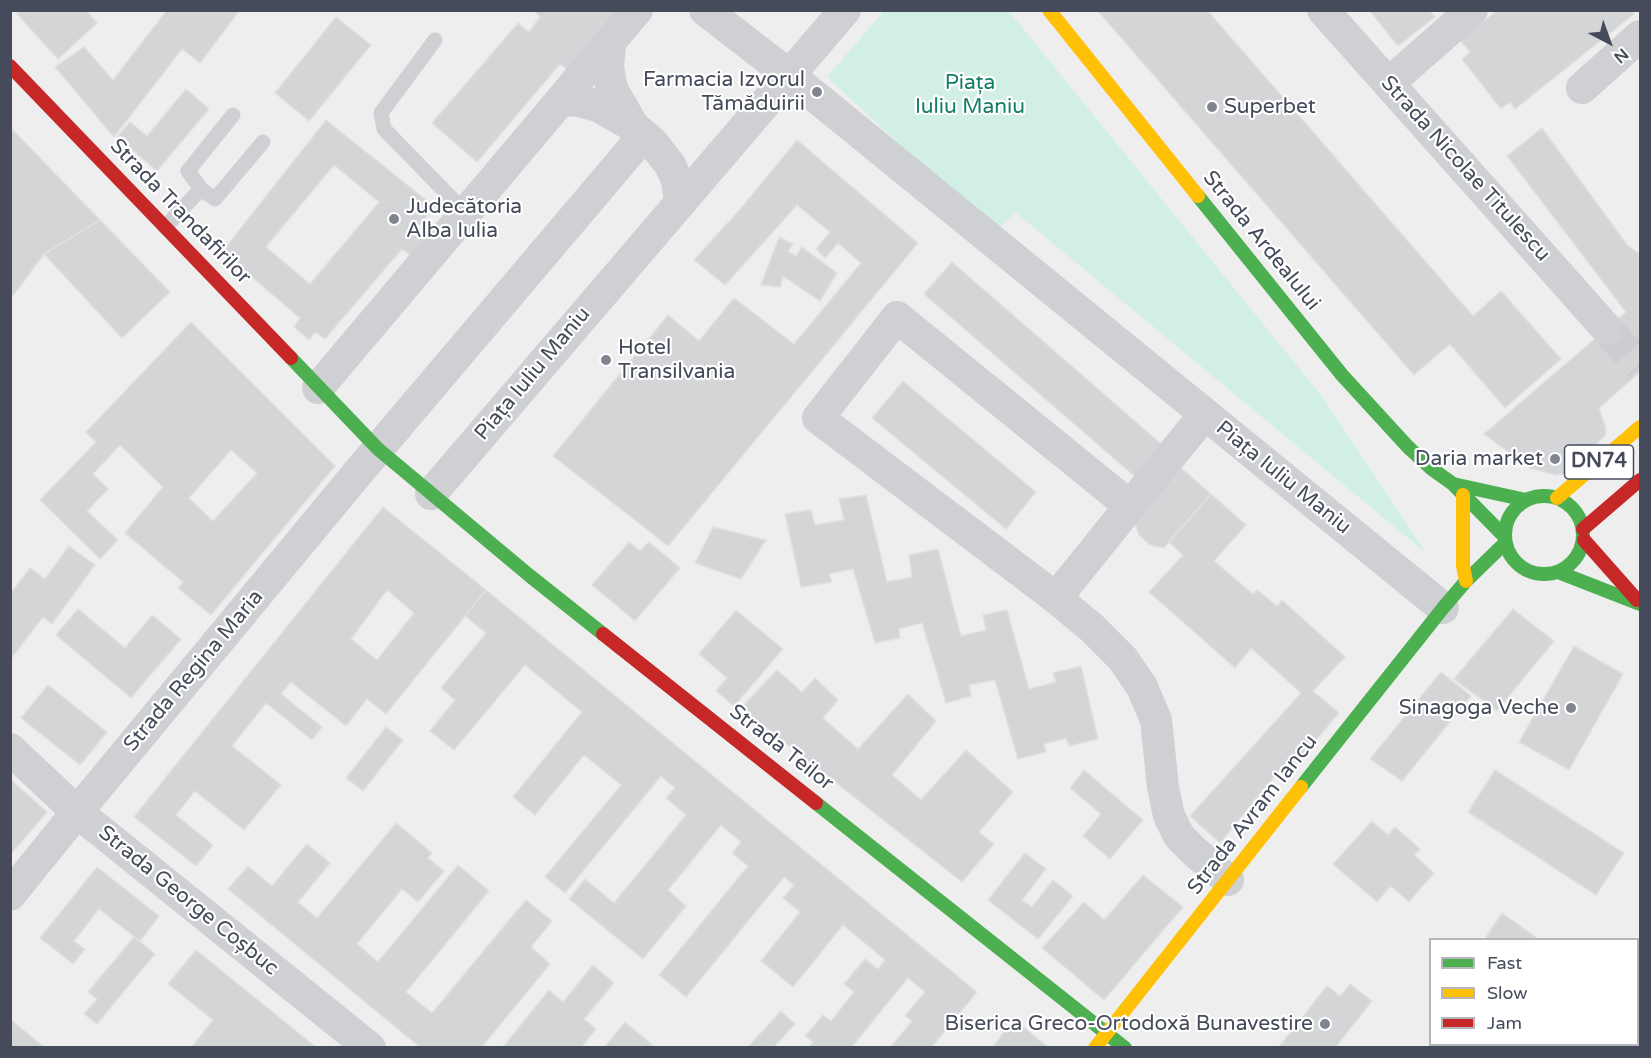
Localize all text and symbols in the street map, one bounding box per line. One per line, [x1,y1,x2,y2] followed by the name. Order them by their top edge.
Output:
[1579,12,1639,72] north arrow
[1609,44,1632,67] text: N
[643,67,805,117] place label: Farmacia Izvorul Tămăduirii
[915,70,1025,120] park label: Piața Iuliu Maniu
[1375,71,1555,267] street label: Strada Nicolae Titulescu
[810,85,824,99] marker: Farmacia Izvorul Tămăduirii
[1224,94,1316,120] place label: Superbet
[1205,100,1219,114] marker: Superbet
[104,134,256,290] street label: Strada Trandafirilor
[1197,166,1325,316] street label: Strada Ardealului
[406,194,522,244] place label: Judecătoria Alba Iulia
[387,212,401,226] marker: Judecătoria Alba Iulia
[470,302,596,446] street label: Piața Iuliu Maniu
[618,335,735,385] place label: Hotel Transilvania
[599,353,613,367] marker: Hotel Transilvania
[1211,416,1355,540] street label: Piața Iuliu Maniu
[1564,445,1634,479] road number: DN74
[1415,446,1543,472] place label: Daria market
[1548,452,1562,466] marker: Daria market
[119,585,269,757] street label: Strada Regina Maria
[1399,695,1559,721] place label: Sinagoga Veche
[724,699,838,797] street label: Strada Teilor
[1564,701,1578,715] marker: Sinagoga Veche
[1183,730,1323,900] street label: Strada Avram Iancu
[93,821,283,981] street label: Strada George Coșbuc
[1429,938,1639,1046] legend
[1487,952,1522,974] text: Fast
[1487,982,1528,1004] text: Slow
[944,1011,1313,1037] place label: Biserica Greco-Ortodoxă Bunavestire
[1487,1012,1522,1034] text: Jam
[1318,1017,1332,1031] marker: Biserica Greco-Ortodoxă Bunavestire

